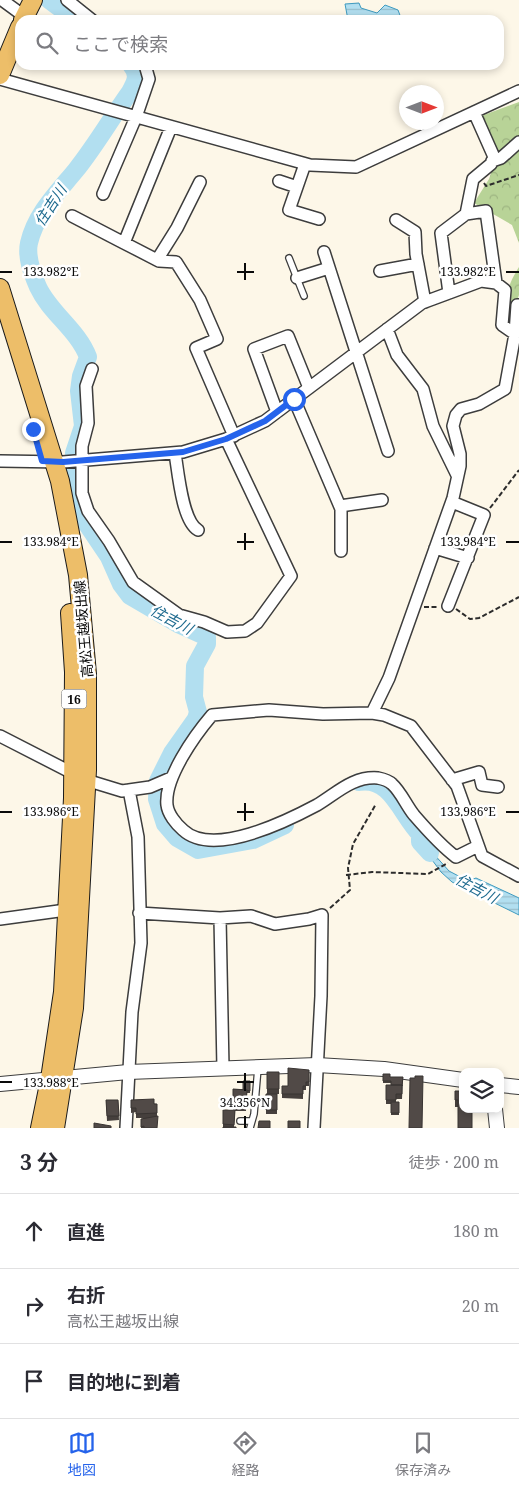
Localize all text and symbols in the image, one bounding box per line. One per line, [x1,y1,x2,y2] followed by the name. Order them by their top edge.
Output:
[15,15,504,70] search box
[33,29,61,57] icon: search
[73,31,168,57] text: ここで検索
[399,85,444,130] north arrow
[29,179,72,229] water label: 住吉川
[23,263,79,280] text: 133.982°E
[440,263,496,280] text: 133.982°E
[283,388,306,411] route start
[22,418,45,441] route end
[23,533,79,550] text: 133.984°E
[440,533,496,550] text: 133.984°E
[69,579,97,679] street label: 高松王越坂出線
[147,600,198,639] water label: 住吉川
[62,690,86,709] road number: 16
[23,803,79,820] text: 133.986°E
[440,803,496,820] text: 133.986°E
[452,869,503,908] water label: 住吉川
[459,1068,504,1113] map controls
[459,1068,504,1113] button: layers
[23,1074,79,1091] text: 133.988°E
[220,1094,270,1111] text: 34.356°N
[20,1148,58,1176] text: 3 分
[409,1151,499,1173] text: 徒歩 · 200 m
[20,1217,48,1245] icon: ahead
[67,1219,105,1245] text: 直進
[453,1220,499,1242] text: 180 m
[67,1282,105,1308] text: 右折
[20,1292,48,1320] icon: right
[462,1295,499,1317] text: 20 m
[67,1310,179,1332] text: 高松王越坂出線
[20,1367,48,1395] icon: arrive
[67,1369,181,1395] text: 目的地に到着
[68,1429,96,1479] tab: 地図
[231,1429,259,1479] tab: 経路
[395,1429,451,1479] tab: 保存済み

